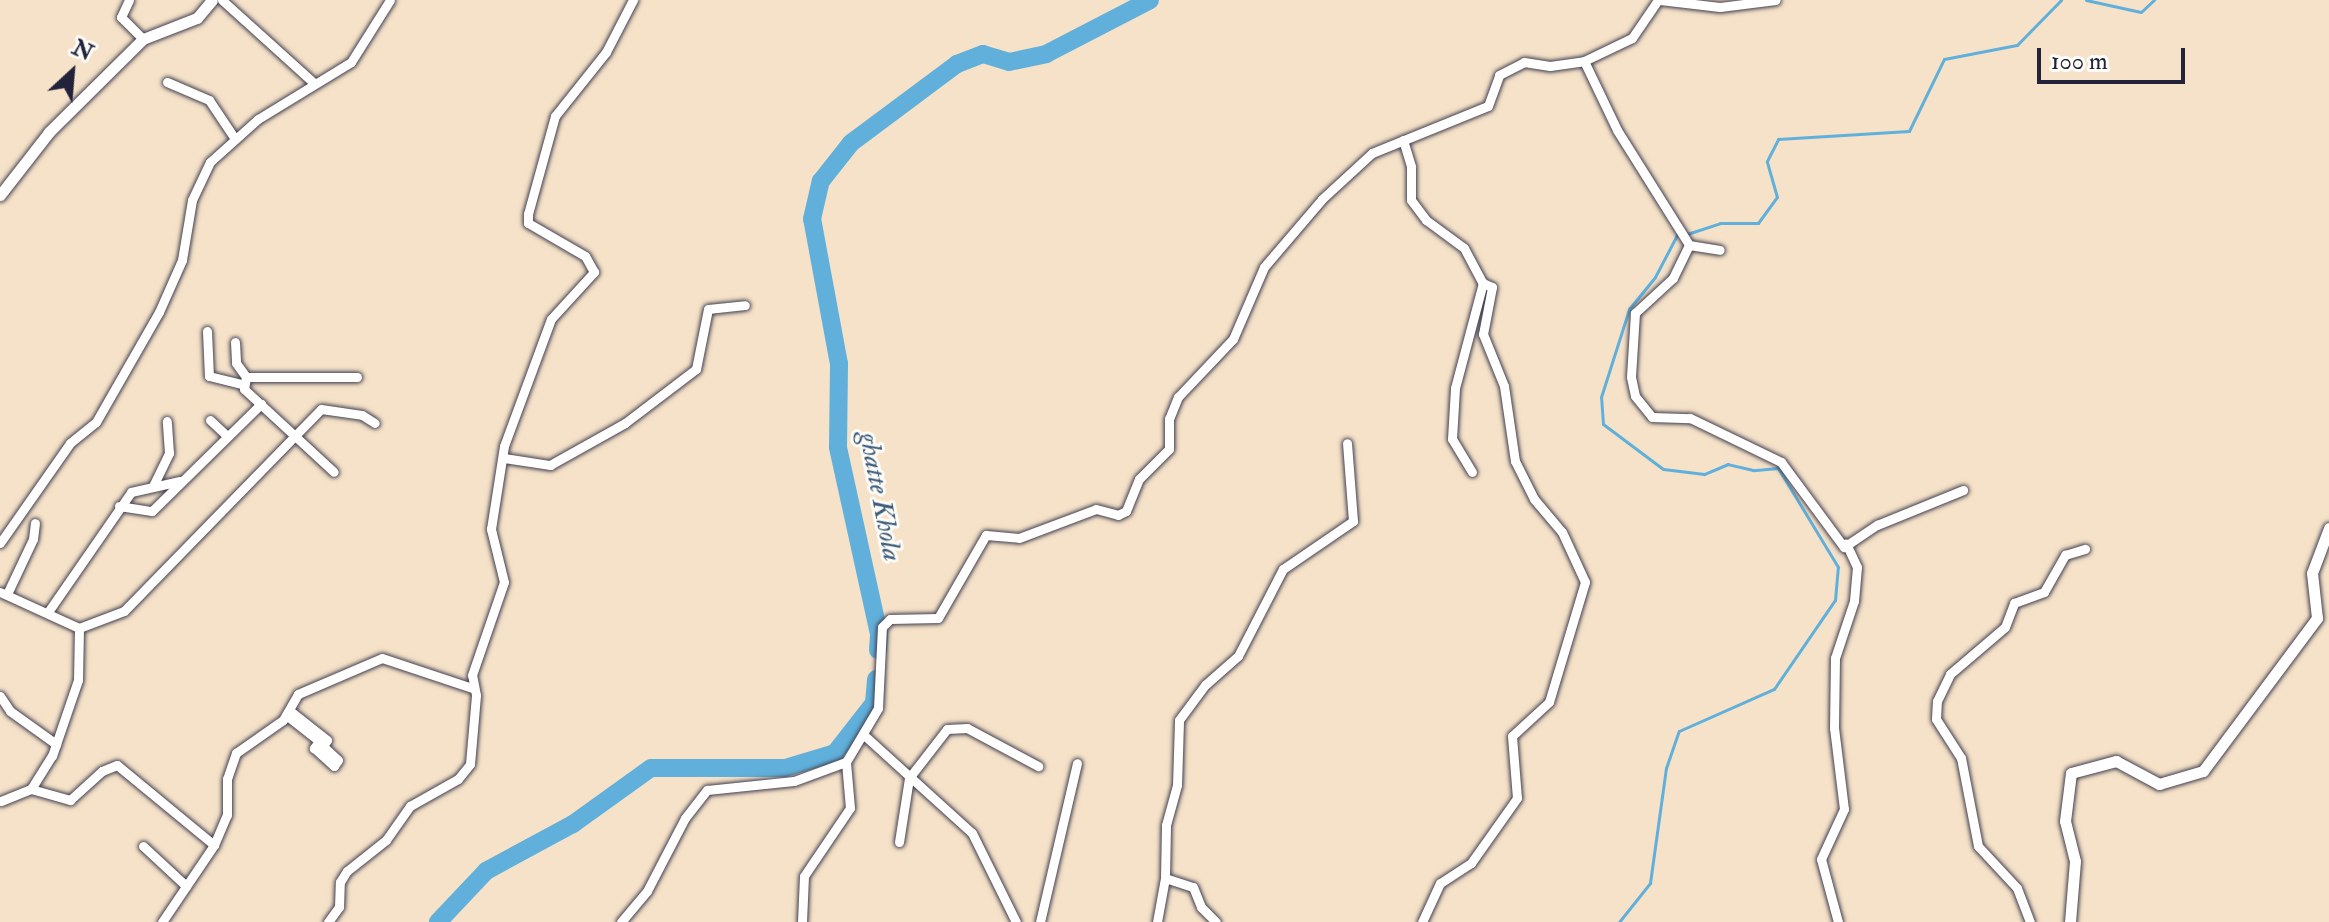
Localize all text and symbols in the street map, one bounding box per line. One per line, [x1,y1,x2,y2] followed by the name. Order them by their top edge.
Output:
[32,32,112,112] north arrow
[2041,32,2189,82] scale bar
[68,34,98,67] text: N
[2051,46,2108,77] text: 100 m
[851,430,909,564] water label: ghatte Khola

